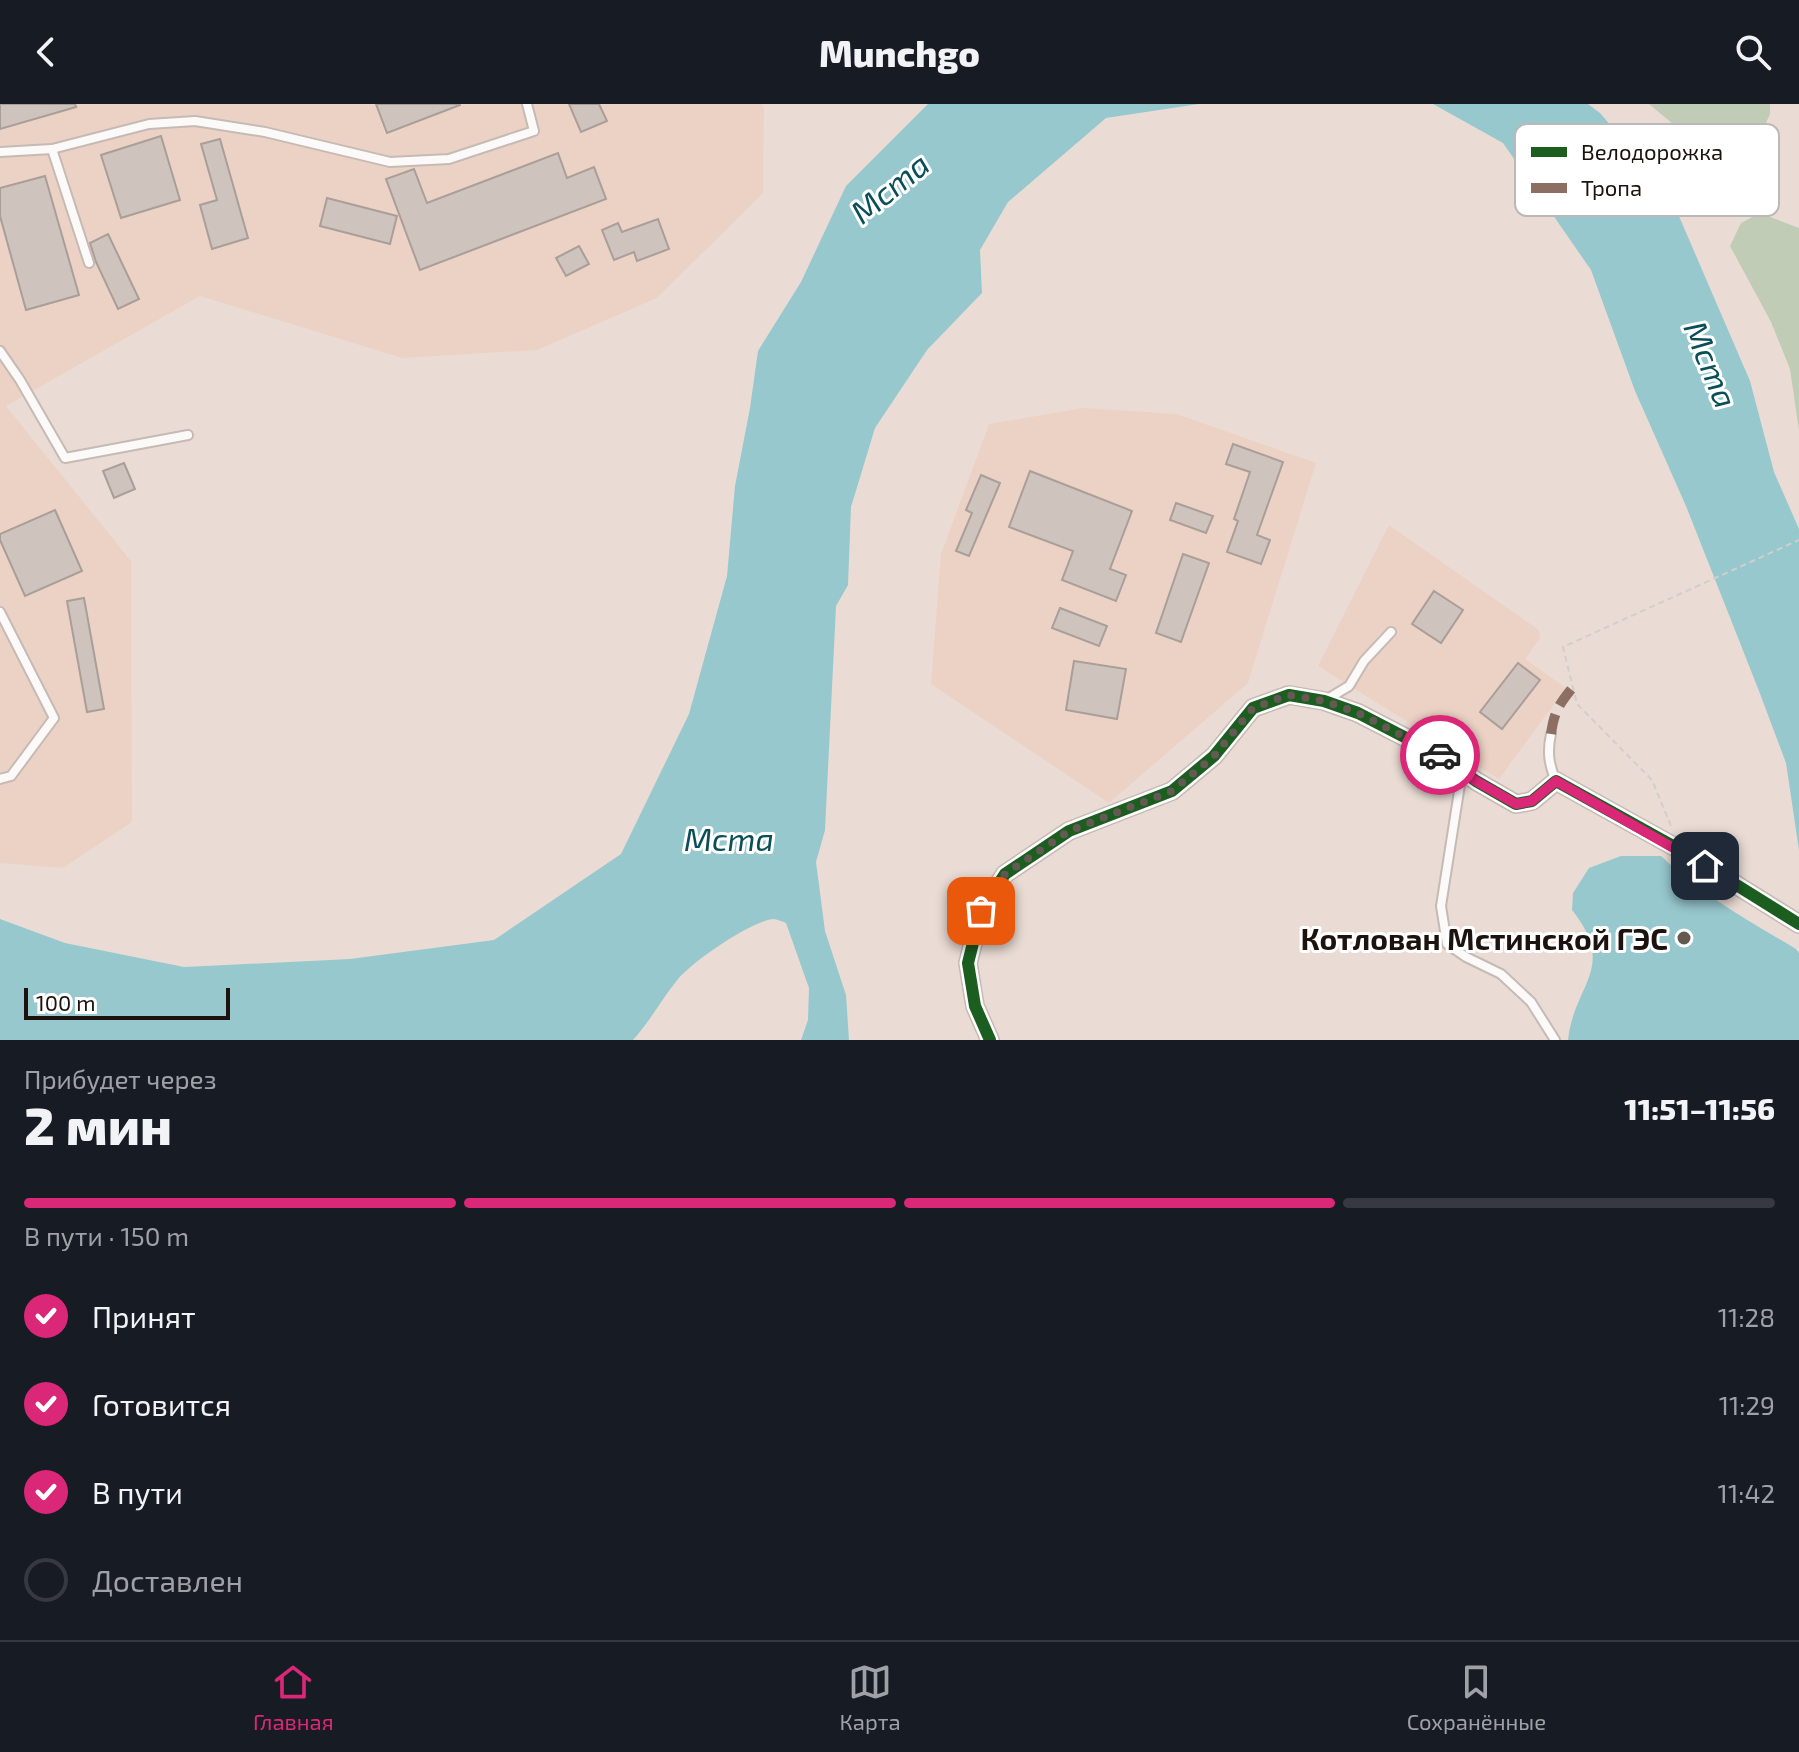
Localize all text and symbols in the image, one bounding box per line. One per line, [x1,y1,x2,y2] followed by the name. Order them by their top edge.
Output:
[24,30,68,74] icon: back
[1731,30,1775,74] icon: search
[819,31,980,74] text: Munchgo
[1515,124,1779,216] legend
[1581,138,1723,164] text: Велодорожка
[842,144,936,230] water label: Мста
[1581,174,1642,200] text: Тропа
[1678,315,1746,413] water label: Мста
[1400,715,1480,795] courier
[1418,733,1462,777] icon: car
[684,819,774,857] water label: Мста
[1671,832,1739,900] pin
[1683,844,1727,888] icon: home
[947,877,1015,945] pin
[959,889,1003,933] icon: bag
[1301,920,1668,956] place label: Котлован Мстинской ГЭС
[1675,929,1693,947] marker: Котлован Мстинской ГЭС
[24,984,230,1020] scale bar
[36,989,95,1015] text: 100 m
[24,1063,217,1094] text: Прибудет через
[1624,1090,1775,1126] text: 11:51–11:56
[24,1093,172,1155] text: 2 мин
[24,1220,189,1251] text: В пути · 150 m
[24,1294,68,1338] icon: check
[92,1298,196,1334] text: Принят
[1718,1301,1775,1332] text: 11:28
[24,1382,68,1426] icon: check
[92,1386,231,1422] text: Готовится
[1719,1389,1775,1420] text: 11:29
[24,1470,68,1514] icon: check
[92,1474,183,1510] text: В пути
[1718,1477,1775,1508] text: 11:42
[92,1562,243,1598] text: Доставлен
[253,1660,334,1734] tab: Главная
[840,1660,901,1734] tab: Карта
[1407,1660,1546,1734] tab: Сохранённые

